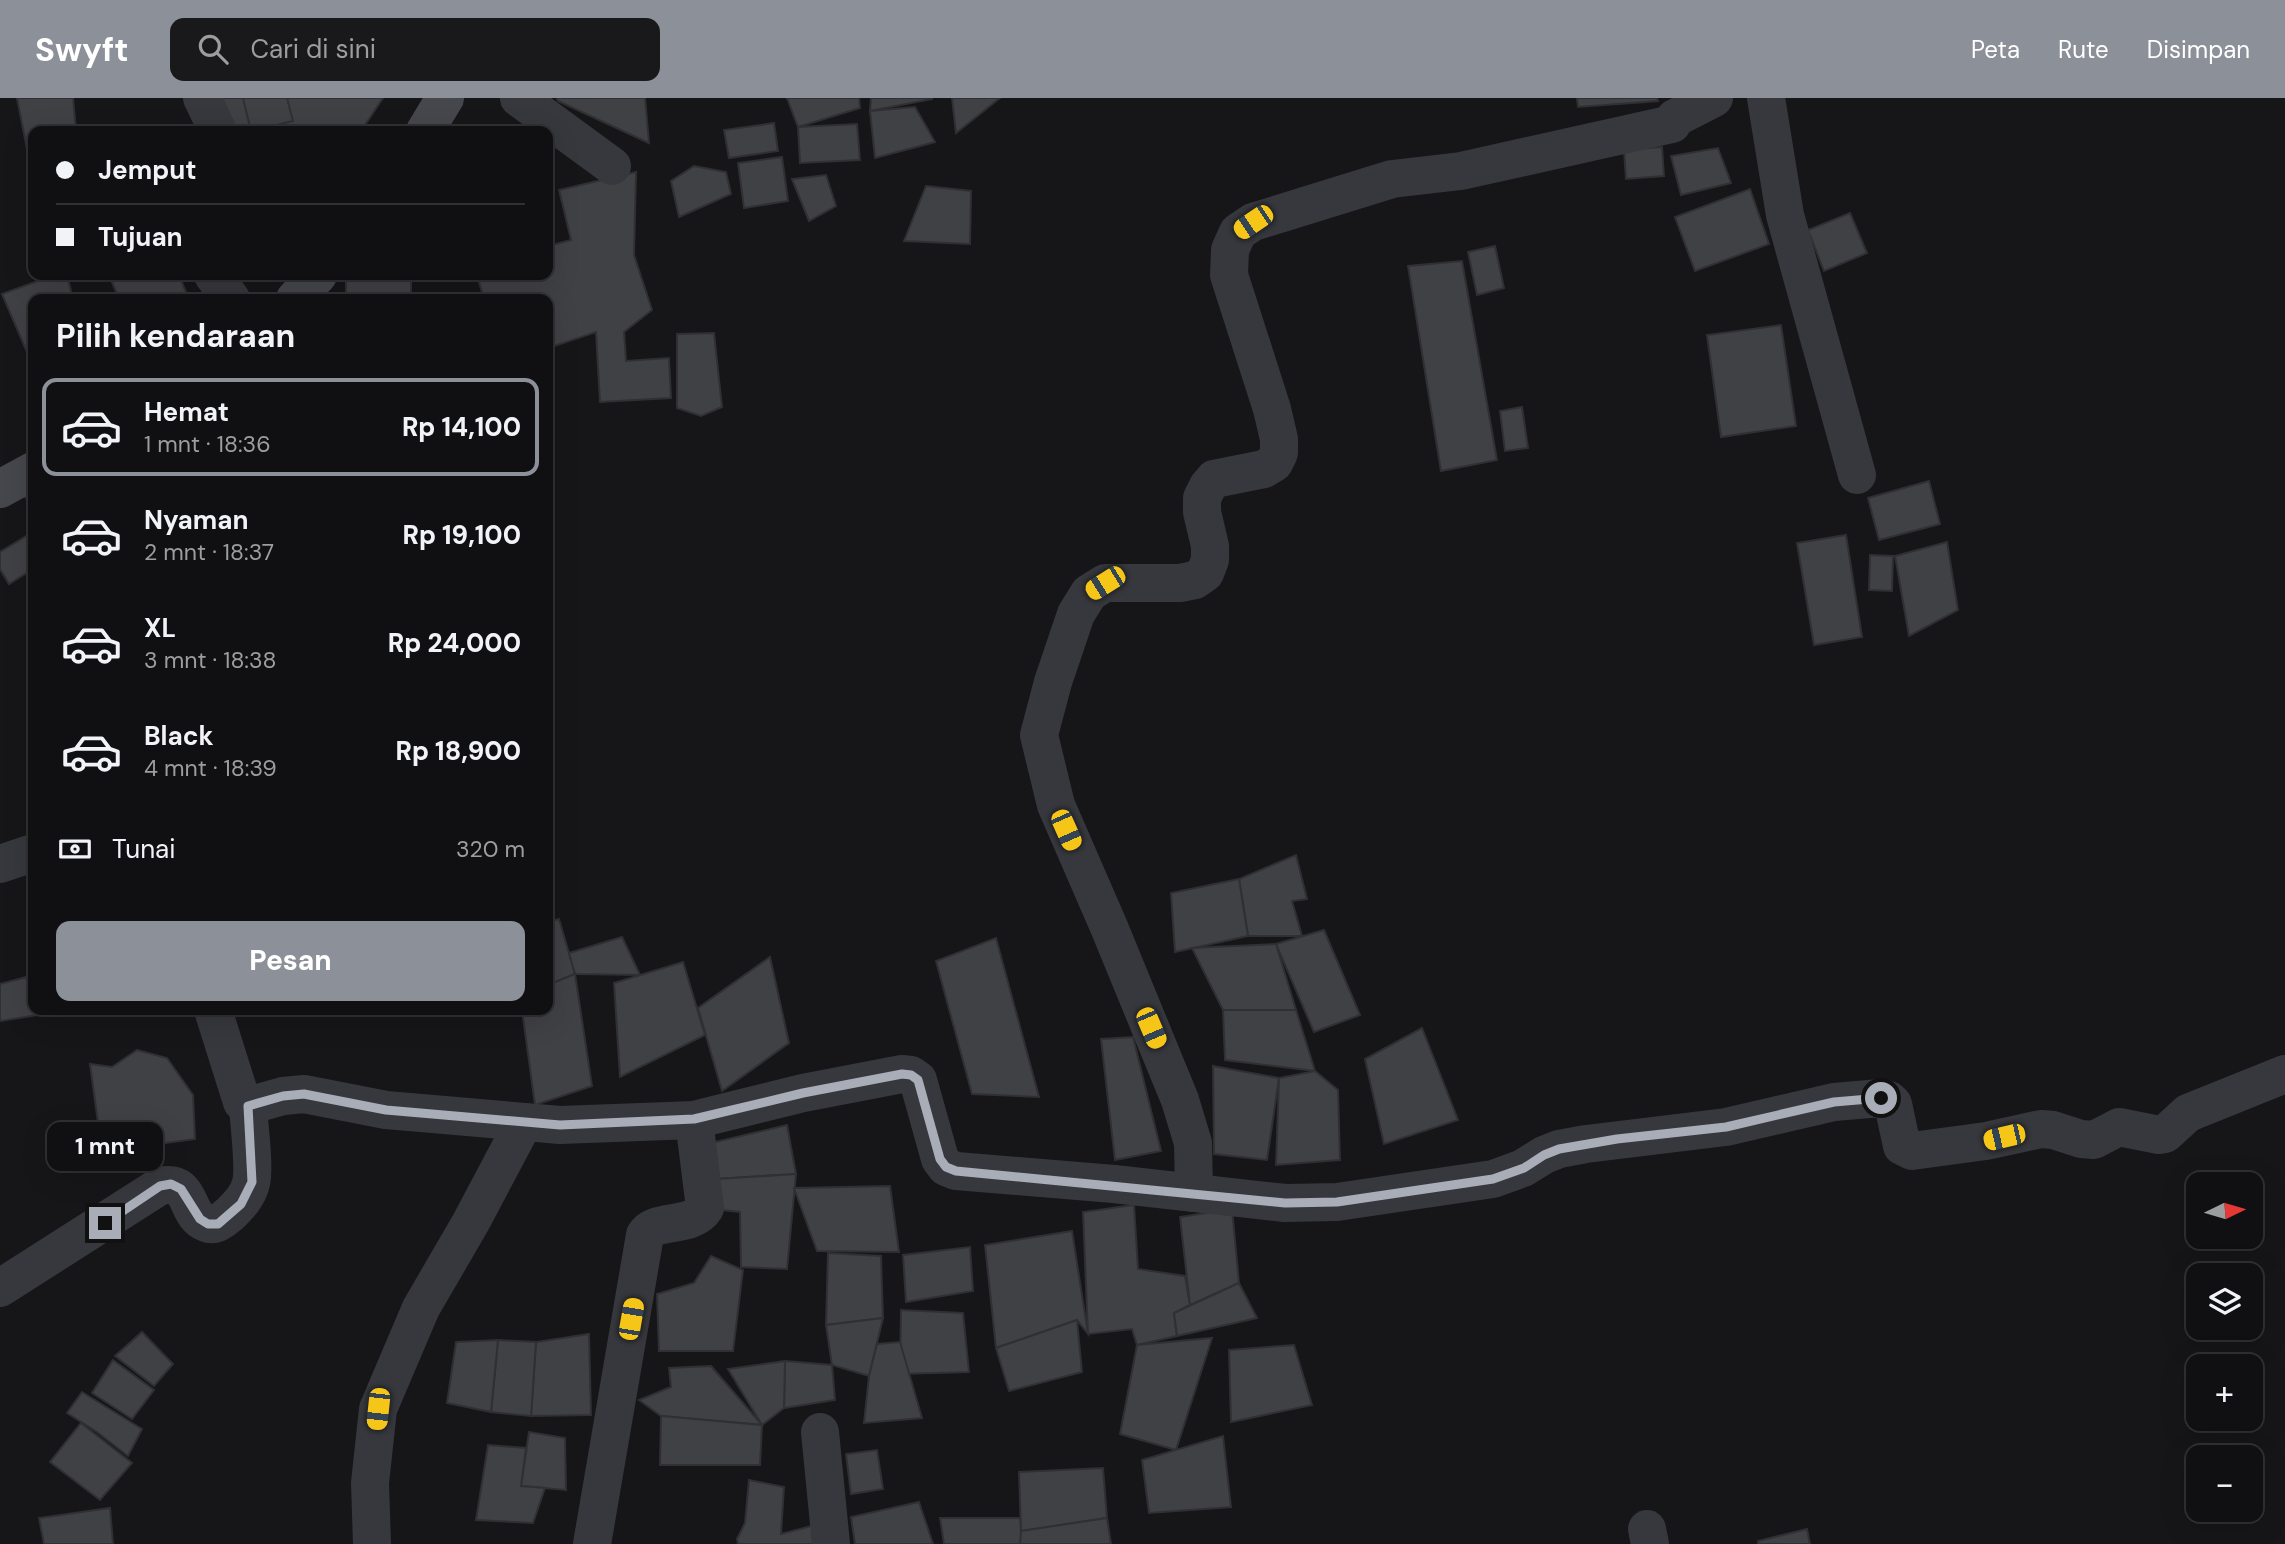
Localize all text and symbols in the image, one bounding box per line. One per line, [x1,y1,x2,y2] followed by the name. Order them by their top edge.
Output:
[170,18,660,81] search box
[35,28,128,71] text: Swyft
[194,30,232,68] icon: search
[250,32,376,66] text: Cari di sini
[1971,34,2020,65] text: Peta
[2058,34,2109,65] text: Rute
[2147,34,2250,65] text: Disimpan
[98,153,197,187] text: Jemput
[1230,202,1277,242] car
[98,220,183,254] text: Tujuan
[56,315,295,357] text: Pilih kendaraan
[144,395,229,429] text: Hemat
[60,396,123,459] icon: car
[402,410,521,444] text: Rp 14,100
[144,429,271,459] text: 1 mnt · 18:36
[144,503,249,537] text: Nyaman
[60,504,123,567] icon: car
[402,518,521,552] text: Rp 19,100
[144,537,274,567] text: 2 mnt · 18:37
[1082,563,1129,603] car
[144,611,176,645] text: XL
[60,612,123,675] icon: car
[388,626,521,660] text: Rp 24,000
[144,645,277,675] text: 3 mnt · 18:38
[144,719,214,753] text: Black
[60,720,123,783] icon: car
[395,734,521,768] text: Rp 18,900
[144,753,277,783] text: 4 mnt · 18:39
[1048,807,1085,853] car
[56,830,94,868] icon: cash
[112,832,176,866] text: Tunai
[456,834,525,864] text: 320 m
[56,921,525,1001] button: Pesan
[1134,1005,1169,1051] car
[1865,1082,1897,1114] route start
[47,1122,163,1170] callout: 1 mnt
[1982,1122,2027,1152] car
[75,1131,135,1161] text: 1 mnt
[2186,1172,2263,1250] north arrow
[2186,1172,2263,1522] map controls
[89,1207,121,1239] route end
[2186,1263,2263,1340] button: layers
[618,1296,645,1342] car
[2186,1354,2263,1431] button: +
[366,1387,391,1431] car
[2186,1445,2263,1522] button: −

